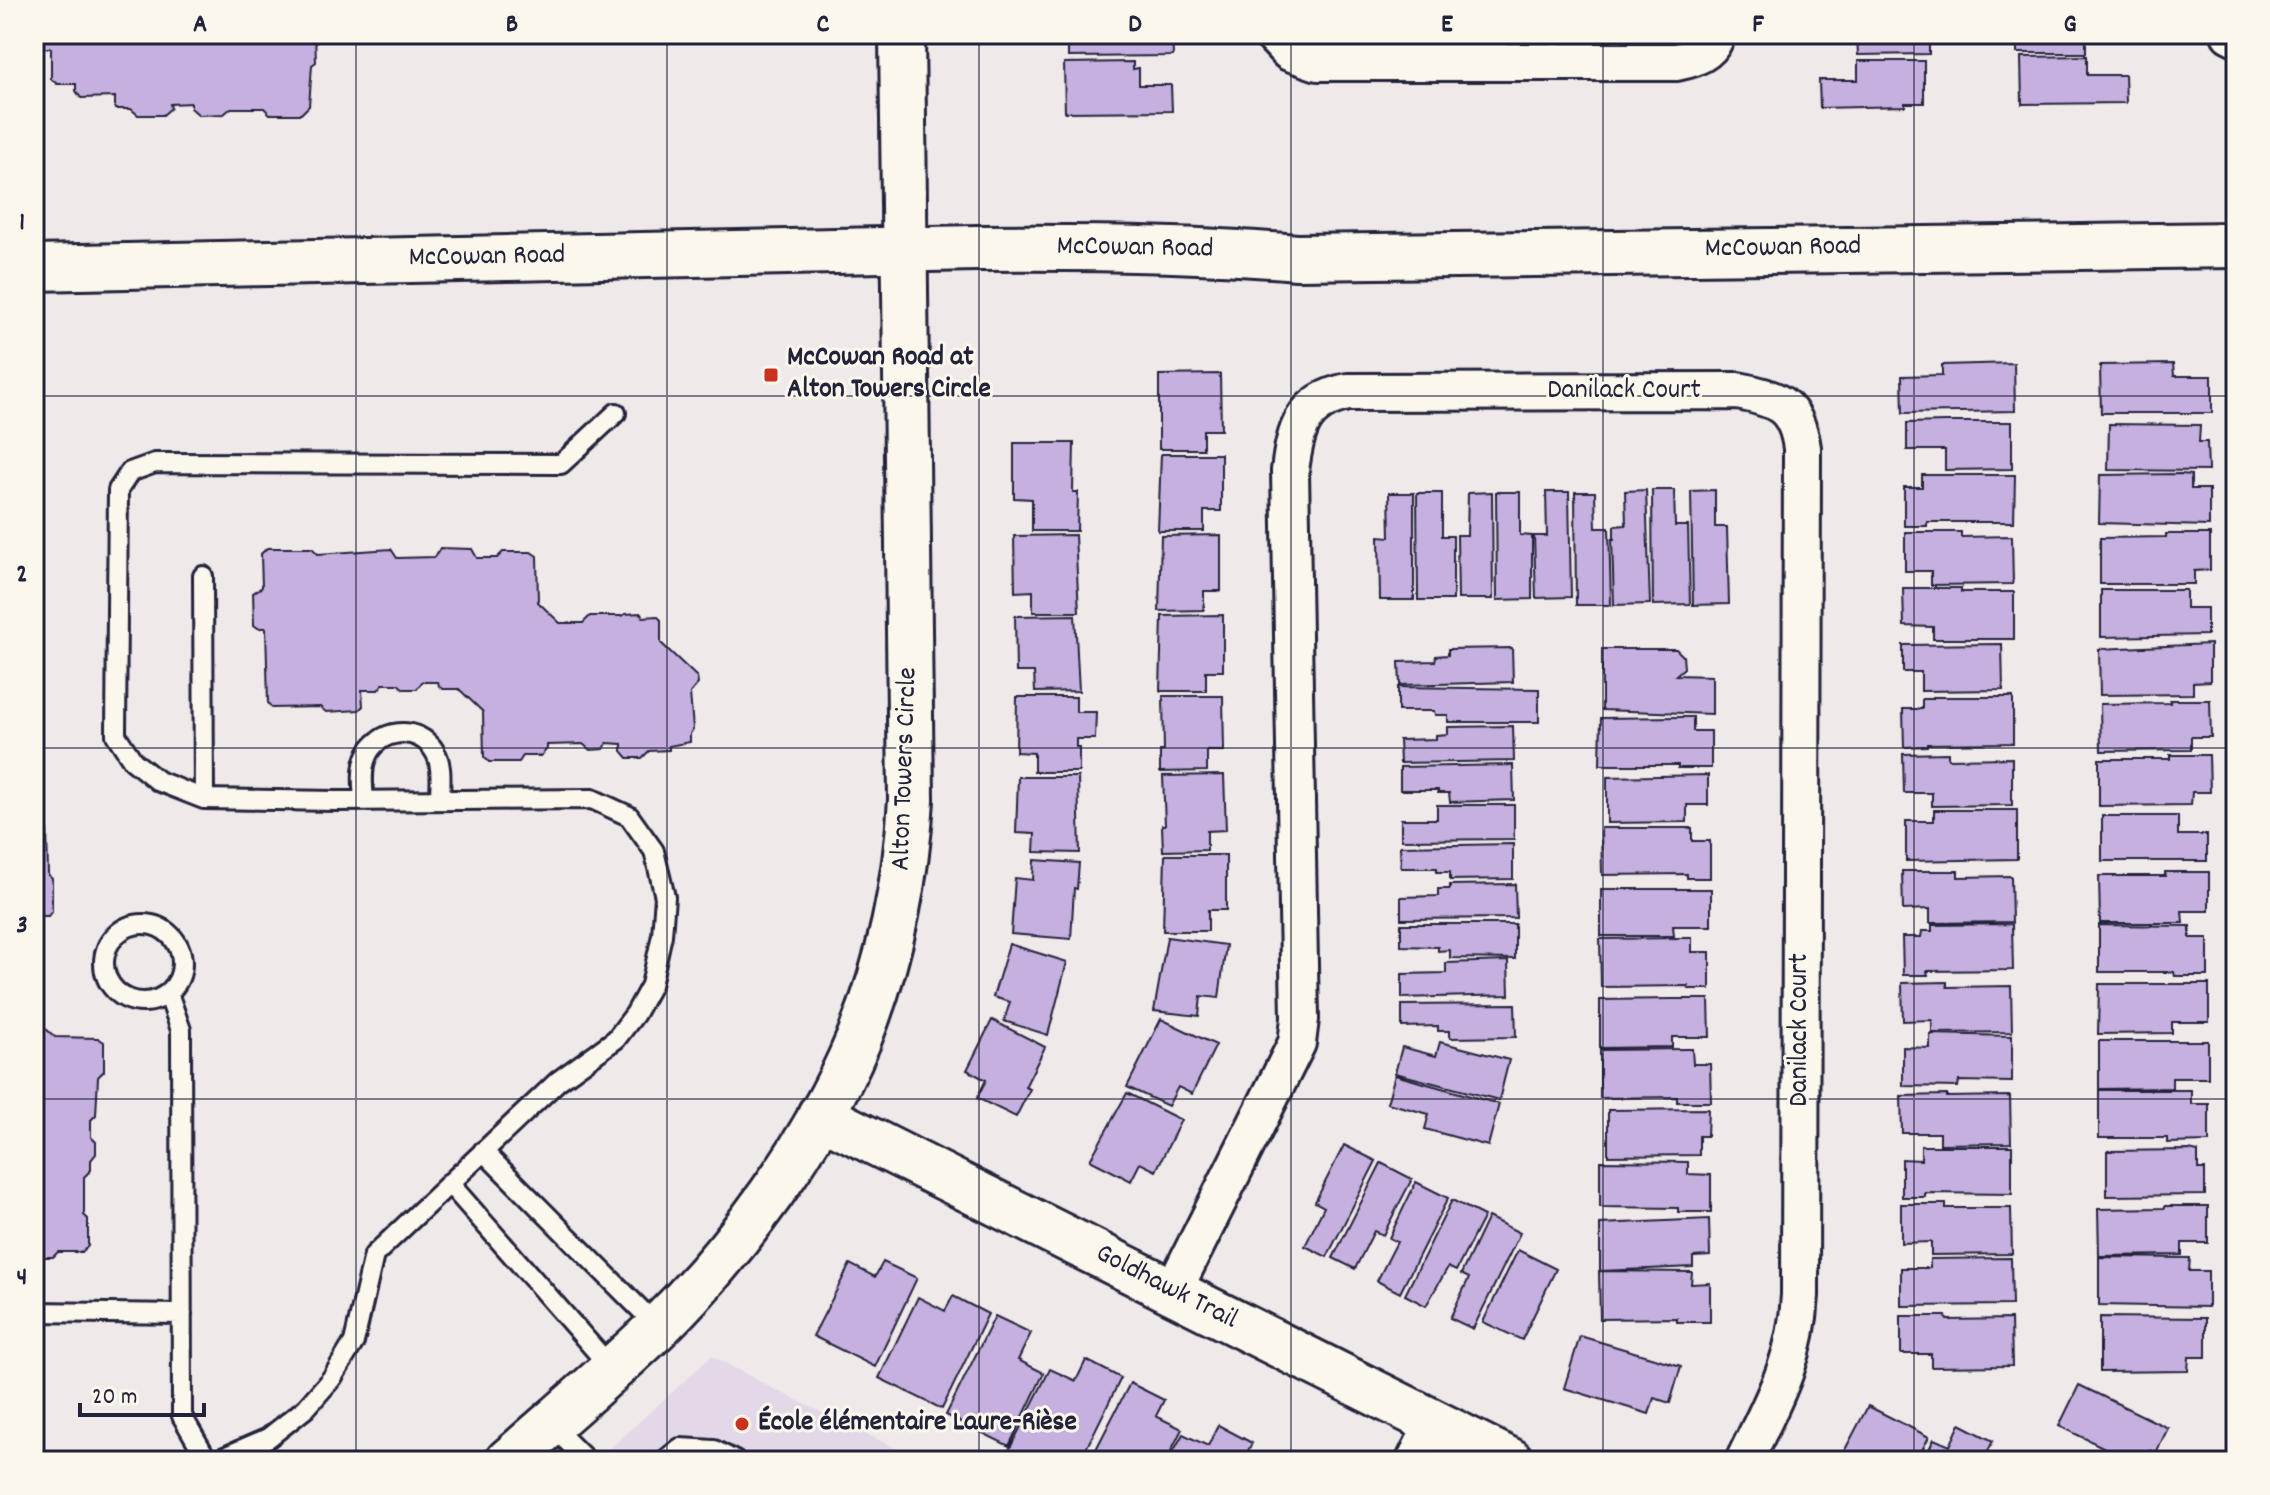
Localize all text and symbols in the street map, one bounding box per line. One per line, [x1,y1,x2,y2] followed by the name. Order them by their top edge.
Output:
[193,7,207,44] text: A
[506,7,518,44] text: B
[817,7,830,44] text: C
[1128,7,1142,44] text: D
[1441,7,1453,44] text: E
[1752,7,1764,44] text: F
[2063,7,2077,44] text: G
[19,205,25,242] text: 1
[1056,228,1214,270] street label: McCowan Road
[1704,228,1862,270] street label: McCowan Road
[408,237,566,279] street label: McCowan Road
[787,339,991,411] place label: McCowan Road at Alton Towers Circle
[762,366,780,384] marker: McCowan Road at Alton Towers Circle
[1547,372,1701,412] street label: Danilack Court
[16,557,28,594] text: 2
[882,666,930,872] street label: Alton Towers Circle
[16,908,28,945] text: 3
[1781,953,1821,1107] street label: Danilack Court
[1088,1235,1244,1341] street label: Goldhawk Trail
[17,1260,27,1297] text: 4
[80,1367,204,1417] scale bar
[92,1381,138,1415] text: 20 m
[758,1404,1077,1444] place label: École élémentaire Laure-Rièse
[733,1415,751,1433] marker: École élémentaire Laure-Rièse

